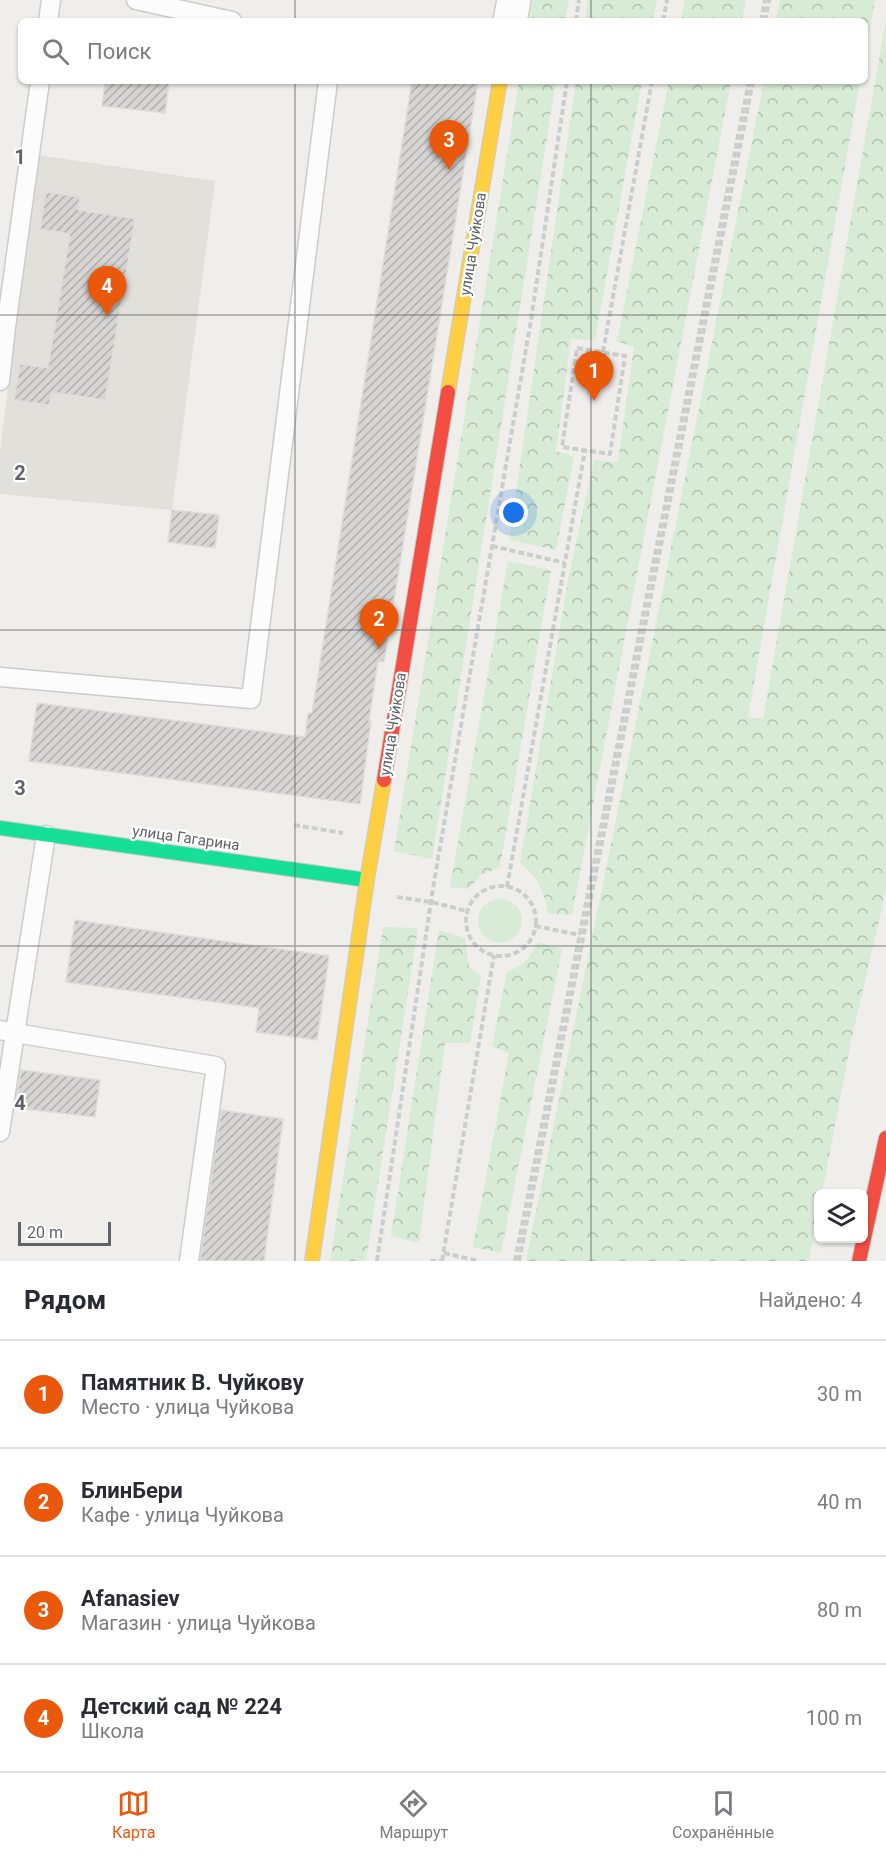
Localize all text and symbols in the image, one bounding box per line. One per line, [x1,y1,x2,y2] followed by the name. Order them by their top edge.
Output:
[18,18,868,84] search box
[39,35,72,68] icon: search
[87,39,151,64] text: Поиск
[430,120,468,170] pin: 3
[14,145,26,169] text: 1
[456,191,490,297] street label: улица Чуйкова
[88,266,126,316] pin: 4
[574,352,614,401] pin: 1
[14,461,26,485] text: 2
[499,498,528,527] your location
[360,600,398,649] pin: 2
[376,671,410,777] street label: улица Чуйкова
[14,776,26,800] text: 3
[131,822,241,854] street label: улица Гагарина
[14,1091,26,1115] text: 4
[814,1189,868,1243] map controls
[814,1189,868,1243] button: layers
[18,1219,111,1246] scale bar
[27,1223,63,1242] text: 20 m
[24,1285,106,1315] text: Рядом
[759,1288,862,1312] text: Найдено: 4
[81,1370,304,1395] text: Памятник В. Чуйкову
[38,1382,49,1406] text: 1
[817,1382,862,1406] text: 30 m
[81,1395,294,1419] text: Место · улица Чуйкова
[81,1478,183,1503] text: БлинБери
[38,1490,49,1514] text: 2
[817,1490,862,1514] text: 40 m
[81,1503,284,1527] text: Кафе · улица Чуйкова
[81,1586,180,1611] text: Afanasiev
[38,1598,49,1622] text: 3
[817,1598,862,1622] text: 80 m
[81,1611,316,1635] text: Магазин · улица Чуйкова
[81,1694,282,1719] text: Детский сад № 224
[38,1706,49,1730] text: 4
[806,1706,862,1730] text: 100 m
[81,1719,144,1743] text: Школа
[112,1787,156,1842] tab: Карта
[379,1787,448,1842] tab: Маршрут
[672,1787,774,1842] tab: Сохранённые

